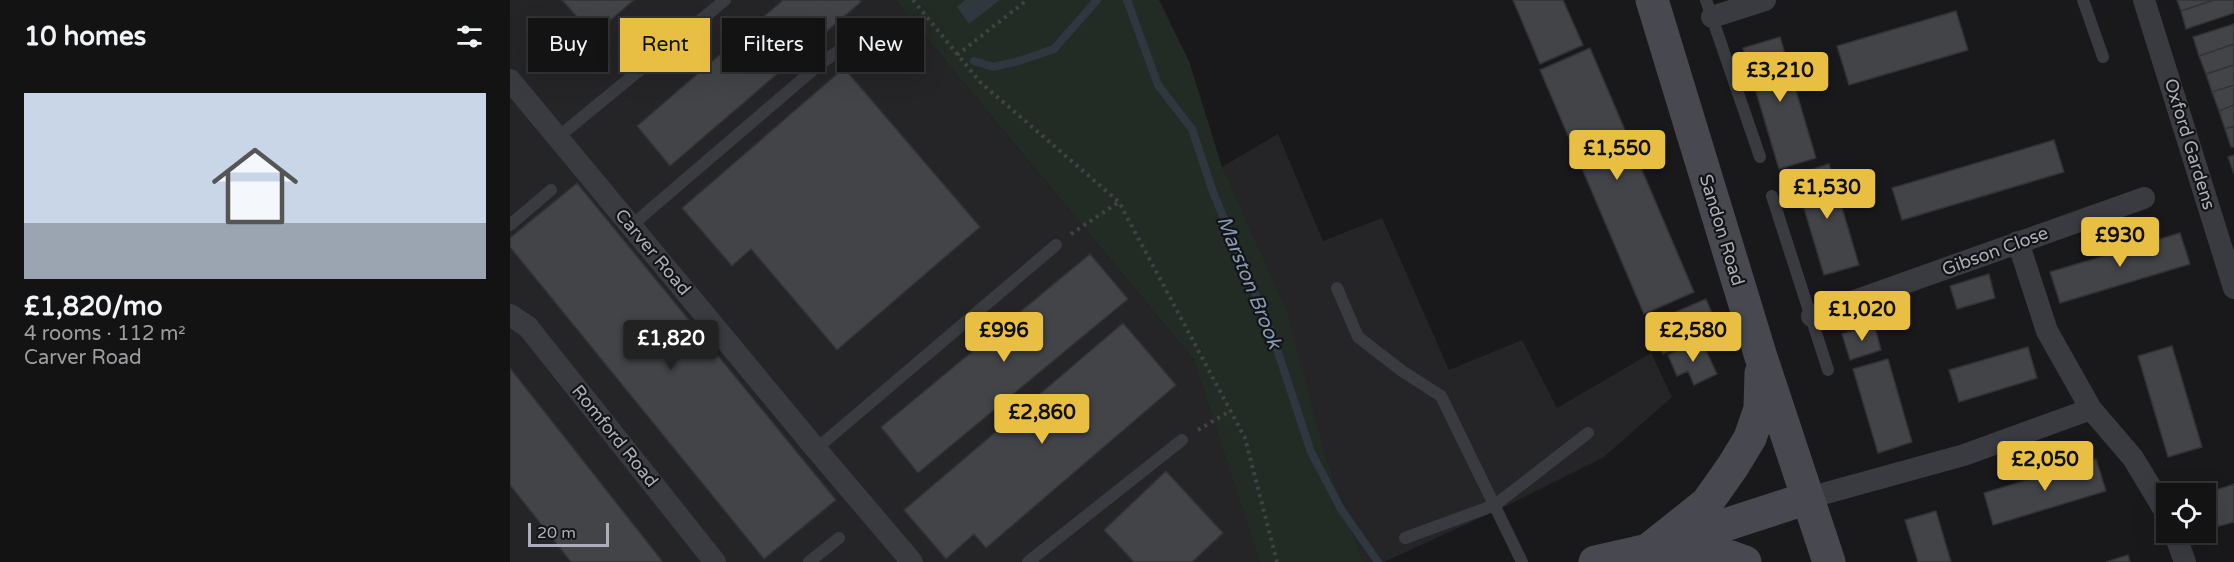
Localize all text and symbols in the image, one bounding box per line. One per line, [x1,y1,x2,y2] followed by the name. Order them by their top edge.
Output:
[528,18,608,72] chip: Buy
[620,18,710,72] chip: Rent
[722,18,825,72] chip: Filters
[837,18,924,72] chip: New
[453,20,486,53] icon: filters
[24,21,146,52] text: 10 homes
[1731,52,1829,103] pin: £3,210
[1746,59,1814,83] text: £3,210
[2160,76,2220,212] street label: Oxford Gardens
[1568,130,1666,181] pin: £1,550
[201,132,309,240] icon: home
[1583,137,1651,161] text: £1,550
[1778,169,1876,220] pin: £1,530
[1695,172,1749,288] street label: Sandon Road
[1793,176,1861,200] text: £1,530
[611,204,695,300] street label: Carver Road
[1212,212,1287,354] water label: Marston Brook
[2084,217,2156,268] pin: £930
[1939,222,2051,280] street label: Gibson Close
[2095,224,2145,248] text: £930
[24,291,162,322] text: £1,820/mo
[1813,291,1911,342] pin: £1,020
[1828,298,1896,322] text: £1,020
[968,312,1040,363] pin: £996
[1644,312,1742,363] pin: £2,580
[979,319,1029,343] text: £996
[1659,319,1727,343] text: £2,580
[622,320,720,371] pin: £1,820
[24,322,186,346] text: 4 rooms · 112 m²
[637,327,705,351] text: £1,820
[24,346,142,370] text: Carver Road
[567,380,663,492] street label: Romford Road
[993,394,1091,445] pin: £2,860
[1008,401,1076,425] text: £2,860
[1996,441,2094,492] pin: £2,050
[2011,448,2079,472] text: £2,050
[2156,483,2216,543] map controls
[2156,483,2216,543] button: locate
[528,520,609,548] scale bar
[537,523,576,543] text: 20 m

